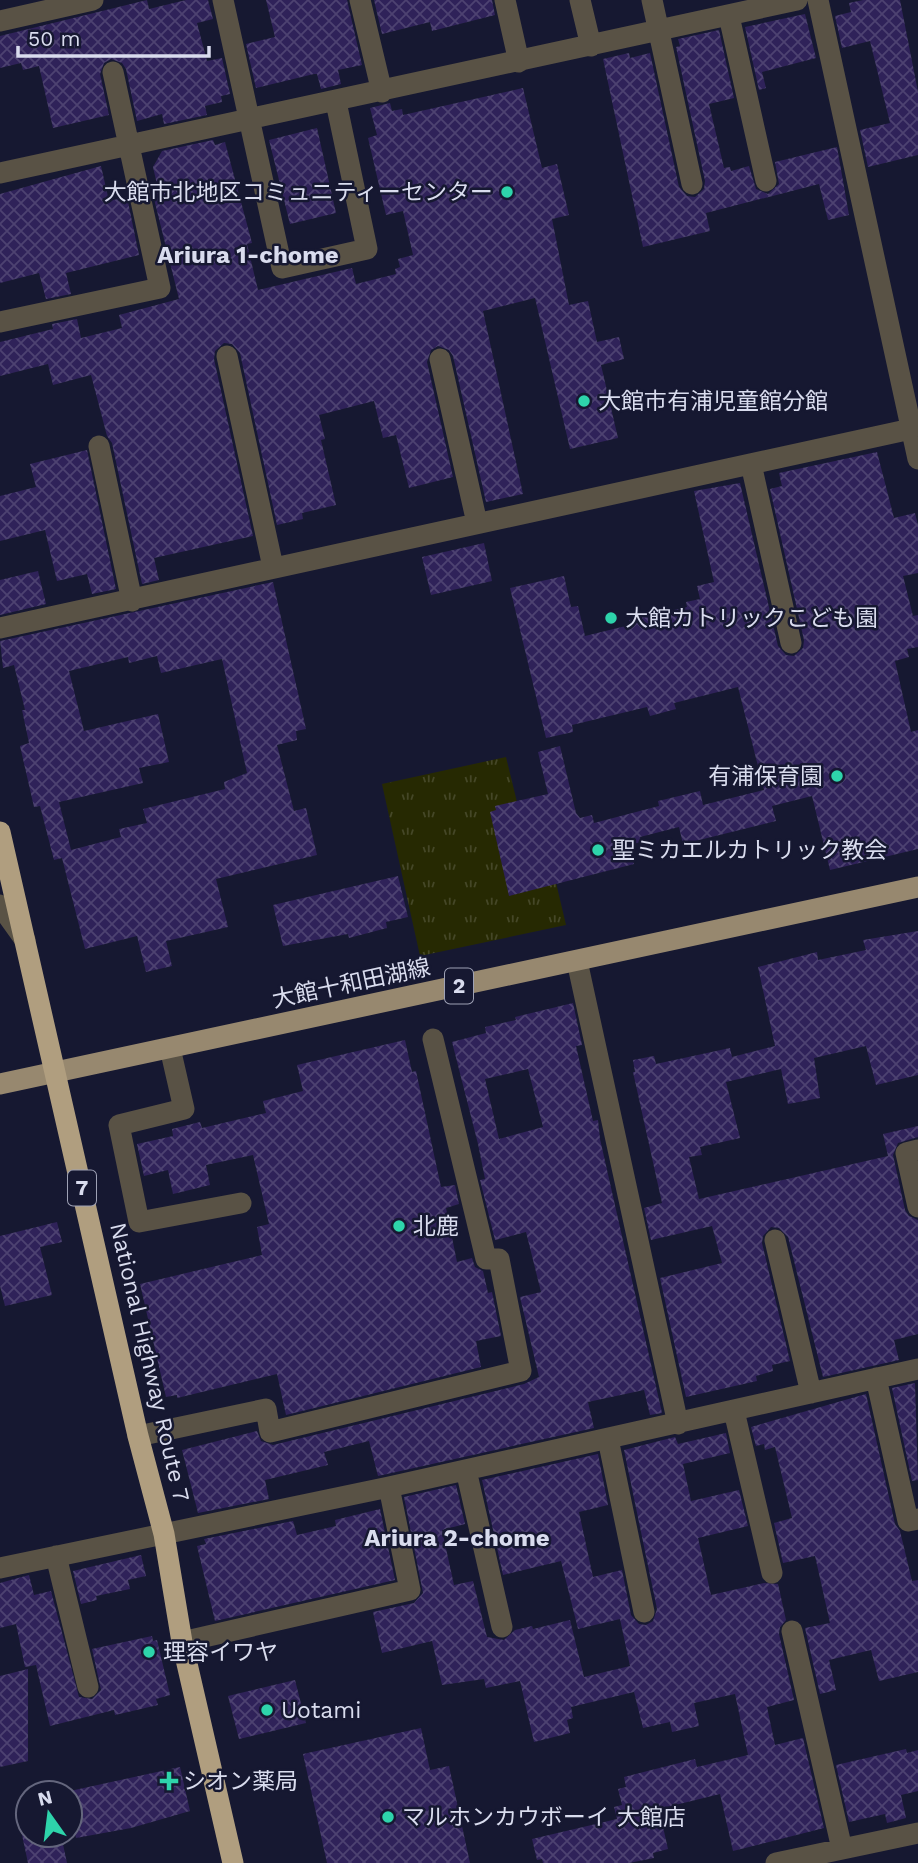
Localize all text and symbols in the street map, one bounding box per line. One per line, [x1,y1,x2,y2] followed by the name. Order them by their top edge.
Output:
[18,14,208,58] scale bar
[28,26,80,51] text: 50 m
[103,179,493,206] place label: 大館市北地区コミュニティーセンター
[499,184,515,200] marker: 大館市北地区コミュニティーセンター
[157,241,339,269] district label: Ariura 1-chome
[598,388,828,415] place label: 大館市有浦児童館分館
[576,393,592,409] marker: 大館市有浦児童館分館
[625,605,878,632] place label: 大館カトリックこども園
[603,610,619,626] marker: 大館カトリックこども園
[708,763,823,790] place label: 有浦保育園
[829,768,845,784] marker: 有浦保育園
[612,837,887,864] place label: 聖ミカエルカトリック教会
[590,842,606,858] marker: 聖ミカエルカトリック教会
[270,954,433,1013] street label: 大館十和田湖線
[445,968,473,1004] road number: 2
[68,1170,96,1206] road number: 7
[413,1213,459,1240] place label: 北鹿
[391,1218,407,1234] marker: 北鹿
[104,1220,195,1504] street label: National Highway Route 7
[364,1524,550,1552] district label: Ariura 2-chome
[163,1639,278,1666] place label: 理容イワヤ
[141,1644,157,1660] marker: 理容イワヤ
[281,1697,361,1724] place label: Uotami
[259,1702,275,1718] marker: Uotami
[183,1768,298,1795] place label: シオン薬局
[161,1773,177,1789] marker: シオン薬局
[14,1779,84,1849] north arrow
[35,1785,55,1811] text: N
[402,1804,686,1831] place label: マルホンカウボーイ 大館店
[380,1809,396,1825] marker: マルホンカウボーイ 大館店

